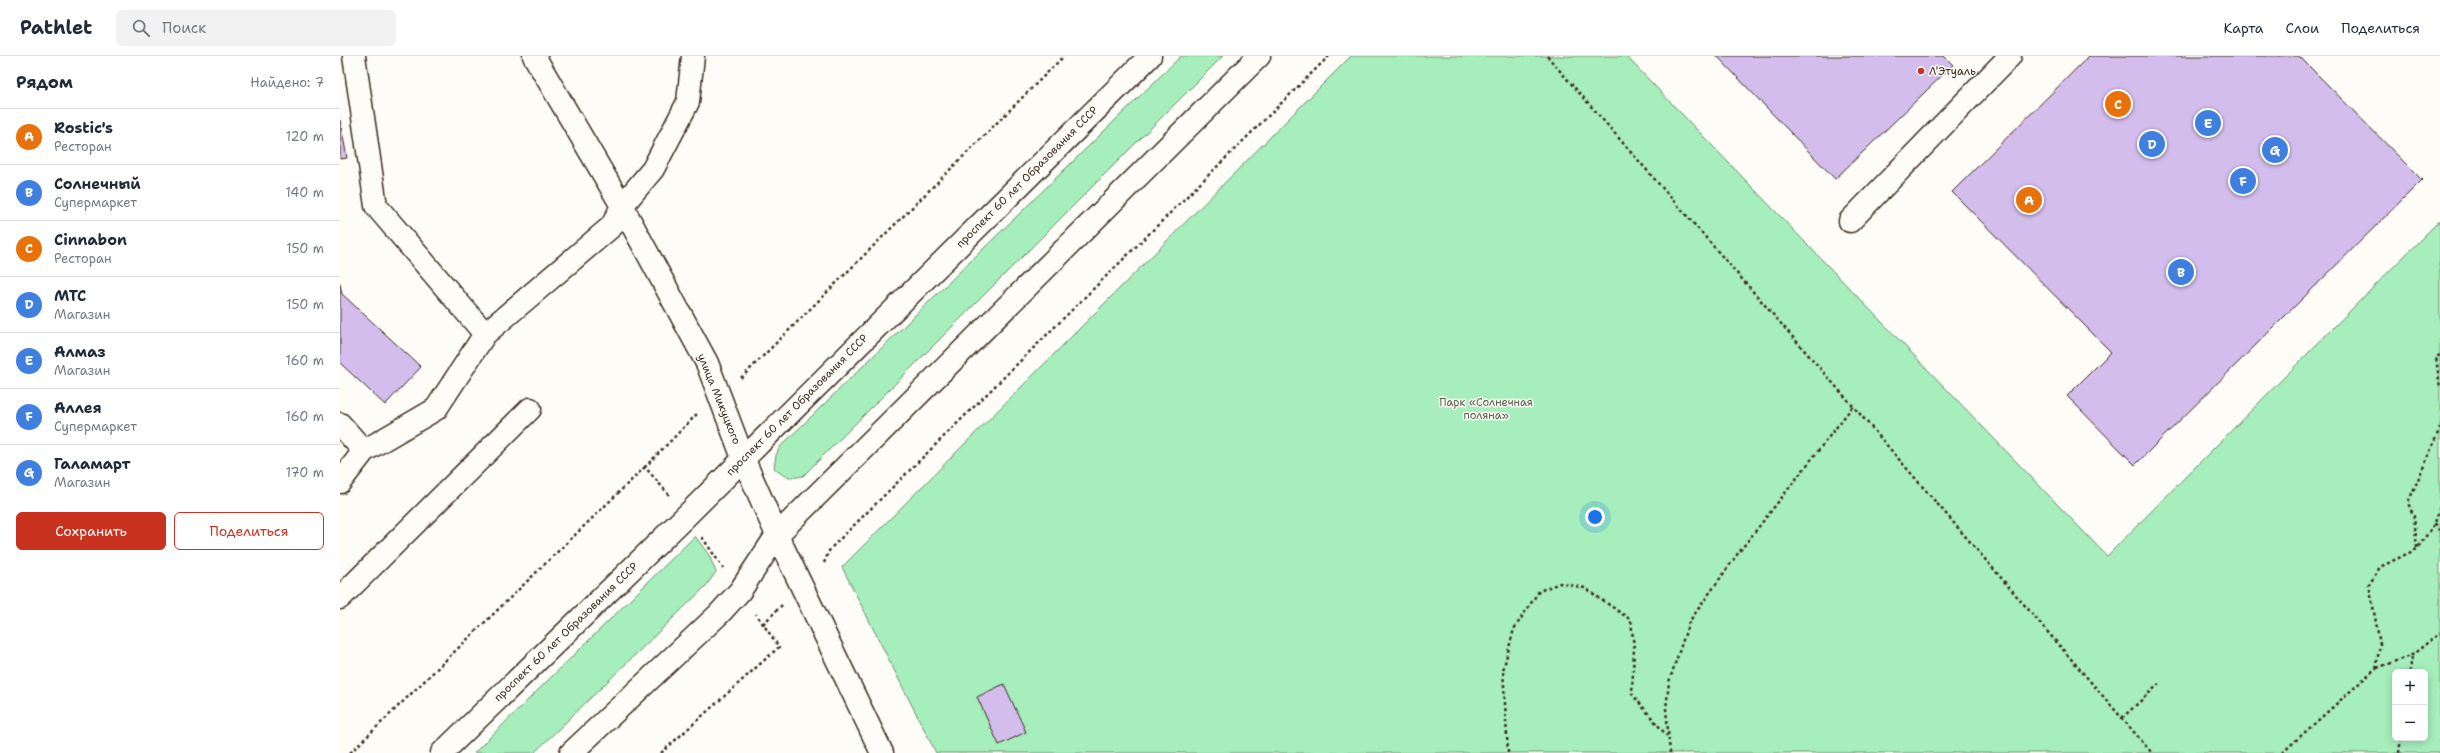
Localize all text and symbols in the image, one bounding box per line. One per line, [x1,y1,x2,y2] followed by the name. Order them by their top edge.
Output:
[116,10,396,46] search box
[20,15,92,40] text: Pathlet
[130,17,152,39] icon: search
[162,18,206,38] text: Поиск
[2223,19,2264,37] text: Карта
[2286,19,2319,37] text: Слои
[2341,19,2420,37] text: Поделиться
[1929,64,1976,79] place label: Л'Этуаль
[1916,66,1926,76] marker: Л'Этуаль
[16,71,73,93] text: Рядом
[250,74,324,91] text: Найдено: 7
[2105,89,2131,119] pin: C
[953,103,1101,251] street label: проспект 60 лет Образования СССР
[2195,108,2221,138] pin: E
[54,118,113,138] text: Rostic's
[24,128,34,145] text: A
[286,128,324,145] text: 120 m
[2139,129,2165,159] pin: D
[2262,135,2288,165] pin: G
[54,138,112,155] text: Ресторан
[2230,166,2256,196] pin: F
[54,174,141,194] text: Солнечный
[25,184,33,201] text: B
[285,184,324,201] text: 140 m
[2016,185,2042,215] pin: A
[54,194,137,211] text: Супермаркет
[54,230,127,250] text: Cinnabon
[25,240,33,257] text: C
[286,240,324,257] text: 150 m
[54,250,112,267] text: Ресторан
[2168,257,2194,287] pin: B
[54,286,86,306] text: МТС
[24,296,34,313] text: D
[286,296,324,313] text: 150 m
[54,306,110,323] text: Магазин
[723,331,871,479] street label: проспект 60 лет Образования СССР
[54,342,105,362] text: Алмаз
[694,351,744,447] street label: улица Микуцкого
[25,352,33,369] text: E
[286,352,324,369] text: 160 m
[54,362,110,379] text: Магазин
[1439,395,1533,423] park label: Парк «Солнечная поляна»
[54,398,102,418] text: Аллея
[25,408,33,425] text: F
[286,408,324,425] text: 160 m
[54,418,137,435] text: Супермаркет
[54,454,130,474] text: Галамарт
[24,464,34,481] text: G
[286,464,324,481] text: 170 m
[54,474,110,491] text: Магазин
[1585,507,1605,527] your location
[16,512,166,550] button: Сохранить
[174,512,324,550] button: Поделиться
[491,559,641,705] street label: проспект 60 лет Образования СССР
[2392,669,2428,741] map controls
[2392,669,2428,705] button: +
[2392,705,2428,741] button: −

